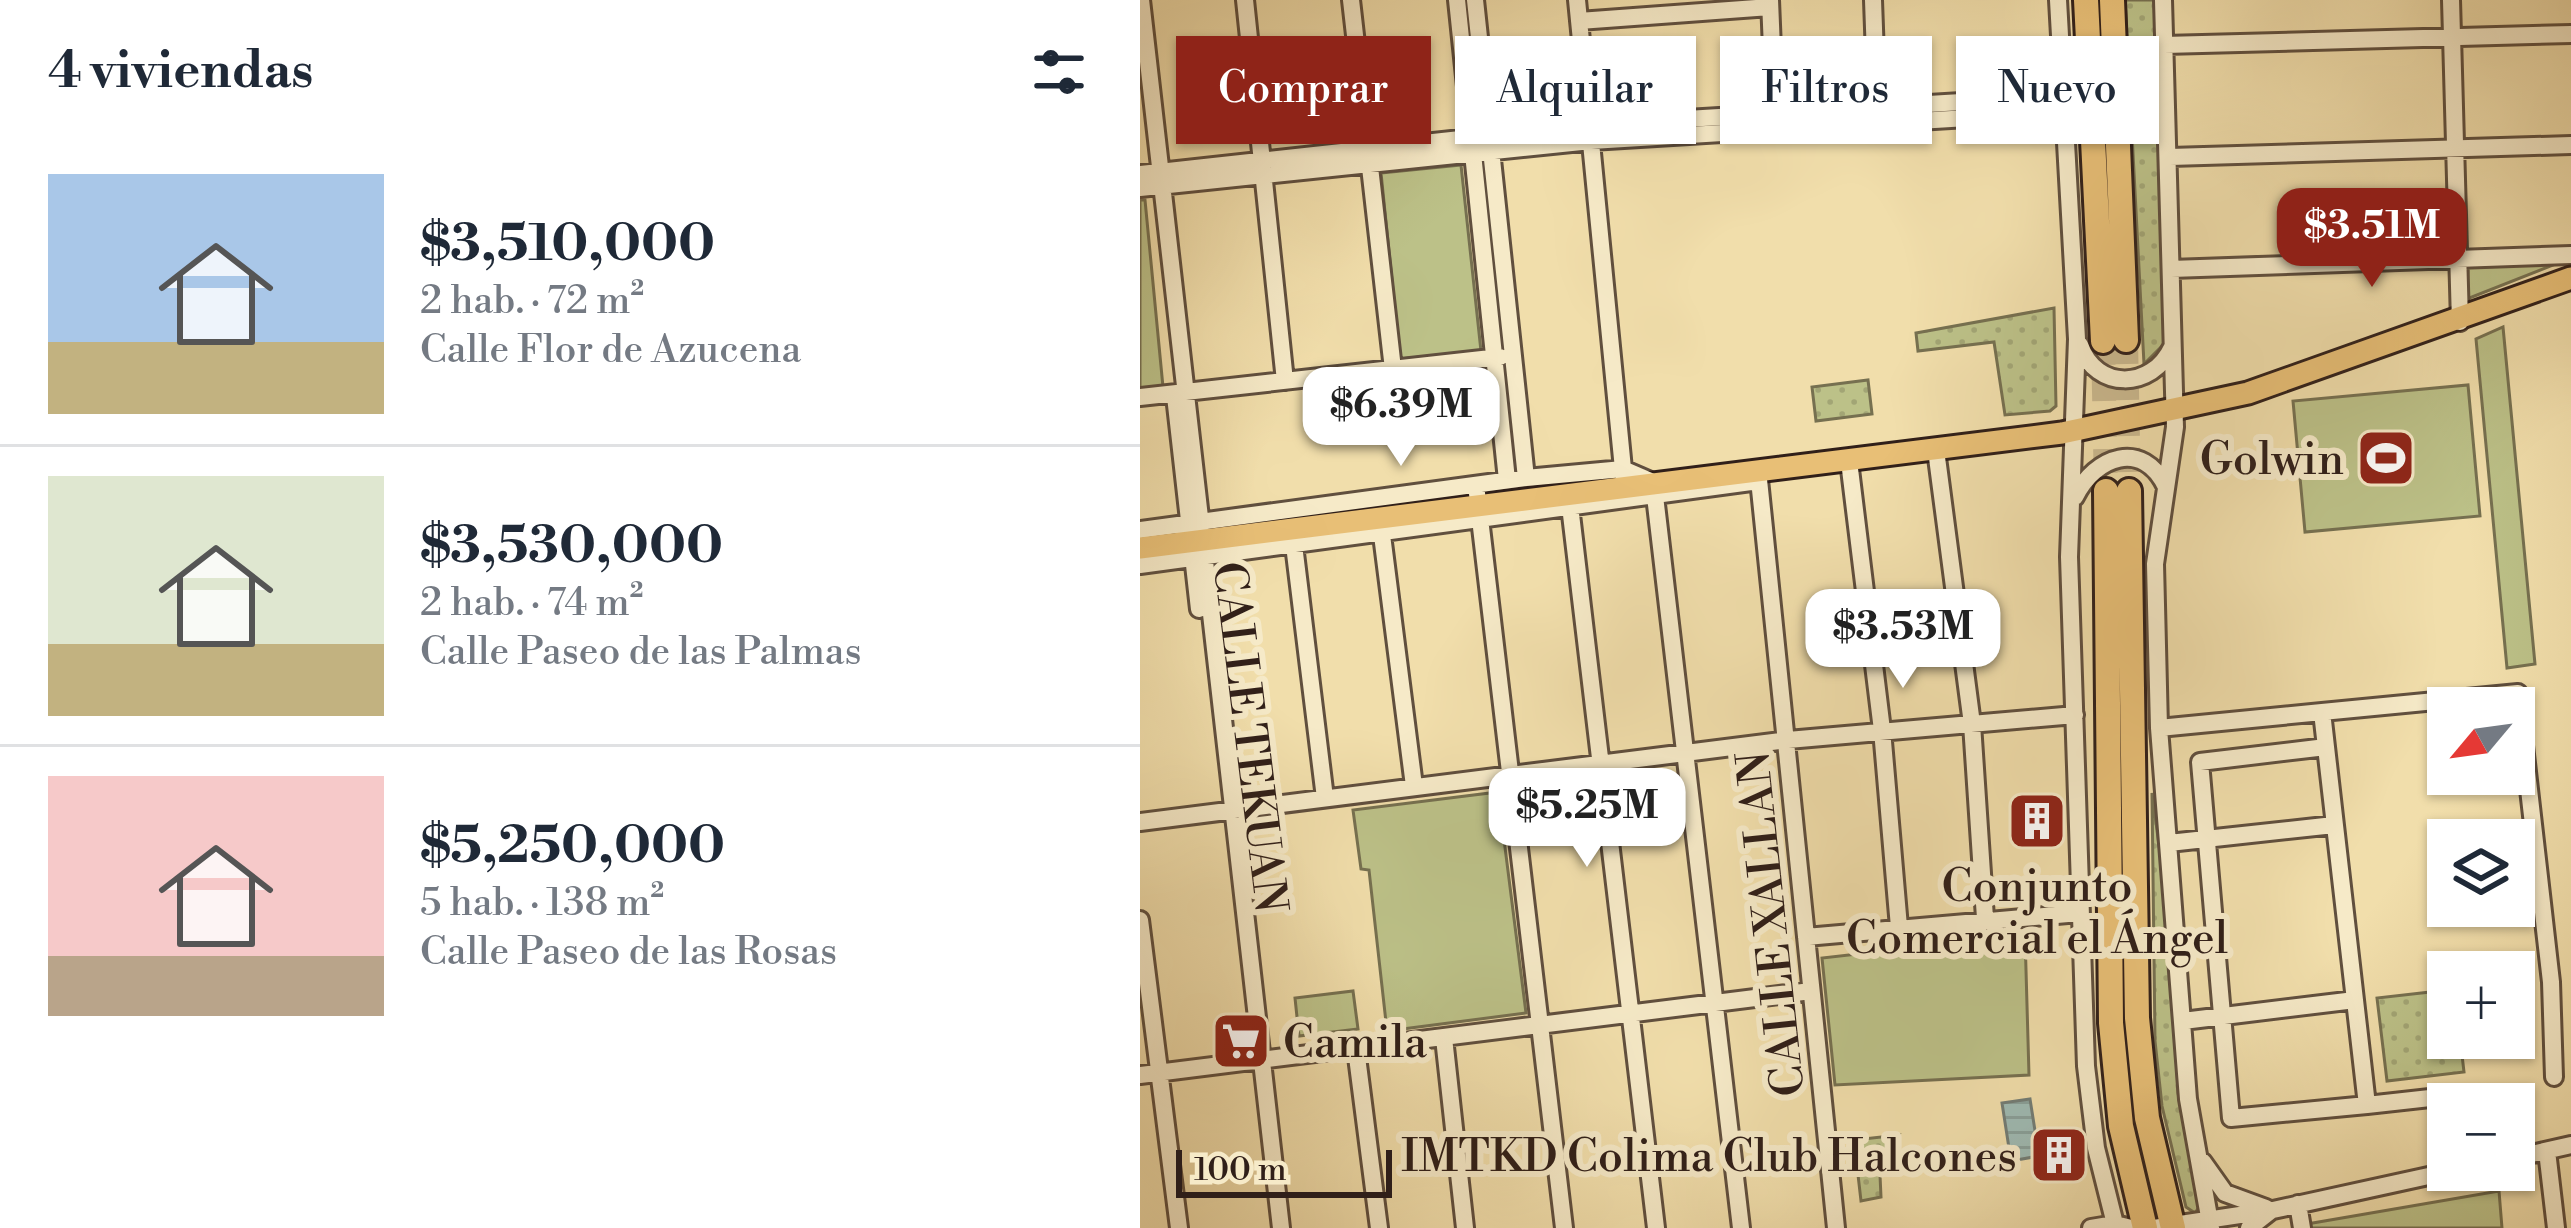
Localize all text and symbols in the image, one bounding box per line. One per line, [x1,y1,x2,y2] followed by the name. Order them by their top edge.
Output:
[1176,36,1431,144] chip: Comprar
[1455,36,1696,144] chip: Alquilar
[1720,36,1932,144] chip: Filtros
[1956,36,2159,144] chip: Nuevo
[1026,39,1092,105] icon: filters
[48,40,313,104] text: 4 viviendas
[2274,188,2470,290] pin: $3.51M
[2304,202,2440,251] text: $3.51M
[420,213,715,277] text: $3,510,000
[144,222,288,366] icon: home
[420,277,644,326] text: 2 hab. · 72 m²
[420,326,801,375] text: Calle Flor de Azucena
[1303,367,1499,469] pin: $6.39M
[1330,381,1472,430] text: $6.39M
[2355,427,2417,489] sports icon: Golwin
[2200,432,2344,489] place label: Golwin
[420,515,723,579] text: $3,530,000
[144,524,288,668] icon: home
[1199,559,1298,916] street label: CALLE TEKUAN
[420,579,643,628] text: 2 hab. · 74 m²
[1805,589,2001,691] pin: $3.53M
[1832,603,1974,652] text: $3.53M
[420,628,862,677] text: Calle Paseo de las Palmas
[2427,687,2535,795] north arrow
[2427,687,2535,1191] map controls
[1726,748,1819,1099] street label: CALLE XALLAN
[1489,768,1685,870] pin: $5.25M
[1516,782,1658,831] text: $5.25M
[2006,790,2068,852] building icon: Conjunto Comercial el Ángel
[420,815,725,879] text: $5,250,000
[2427,819,2535,927] button: layers
[144,824,288,968] icon: home
[1846,859,2228,968] place label: Conjunto Comercial el Ángel
[420,879,664,928] text: 5 hab. · 138 m²
[420,928,837,977] text: Calle Paseo de las Rosas
[2427,951,2535,1059] button: +
[1210,1010,1272,1072] supermarket icon: Camila
[1283,1015,1427,1072] place label: Camila
[2427,1083,2535,1191] button: −
[2028,1124,2090,1186] building icon: IMTKD Colima Club Halcones
[1401,1129,2017,1186] place label: IMTKD Colima Club Halcones
[1176,1144,1392,1197] scale bar
[1194,1150,1287,1191] text: 100 m

